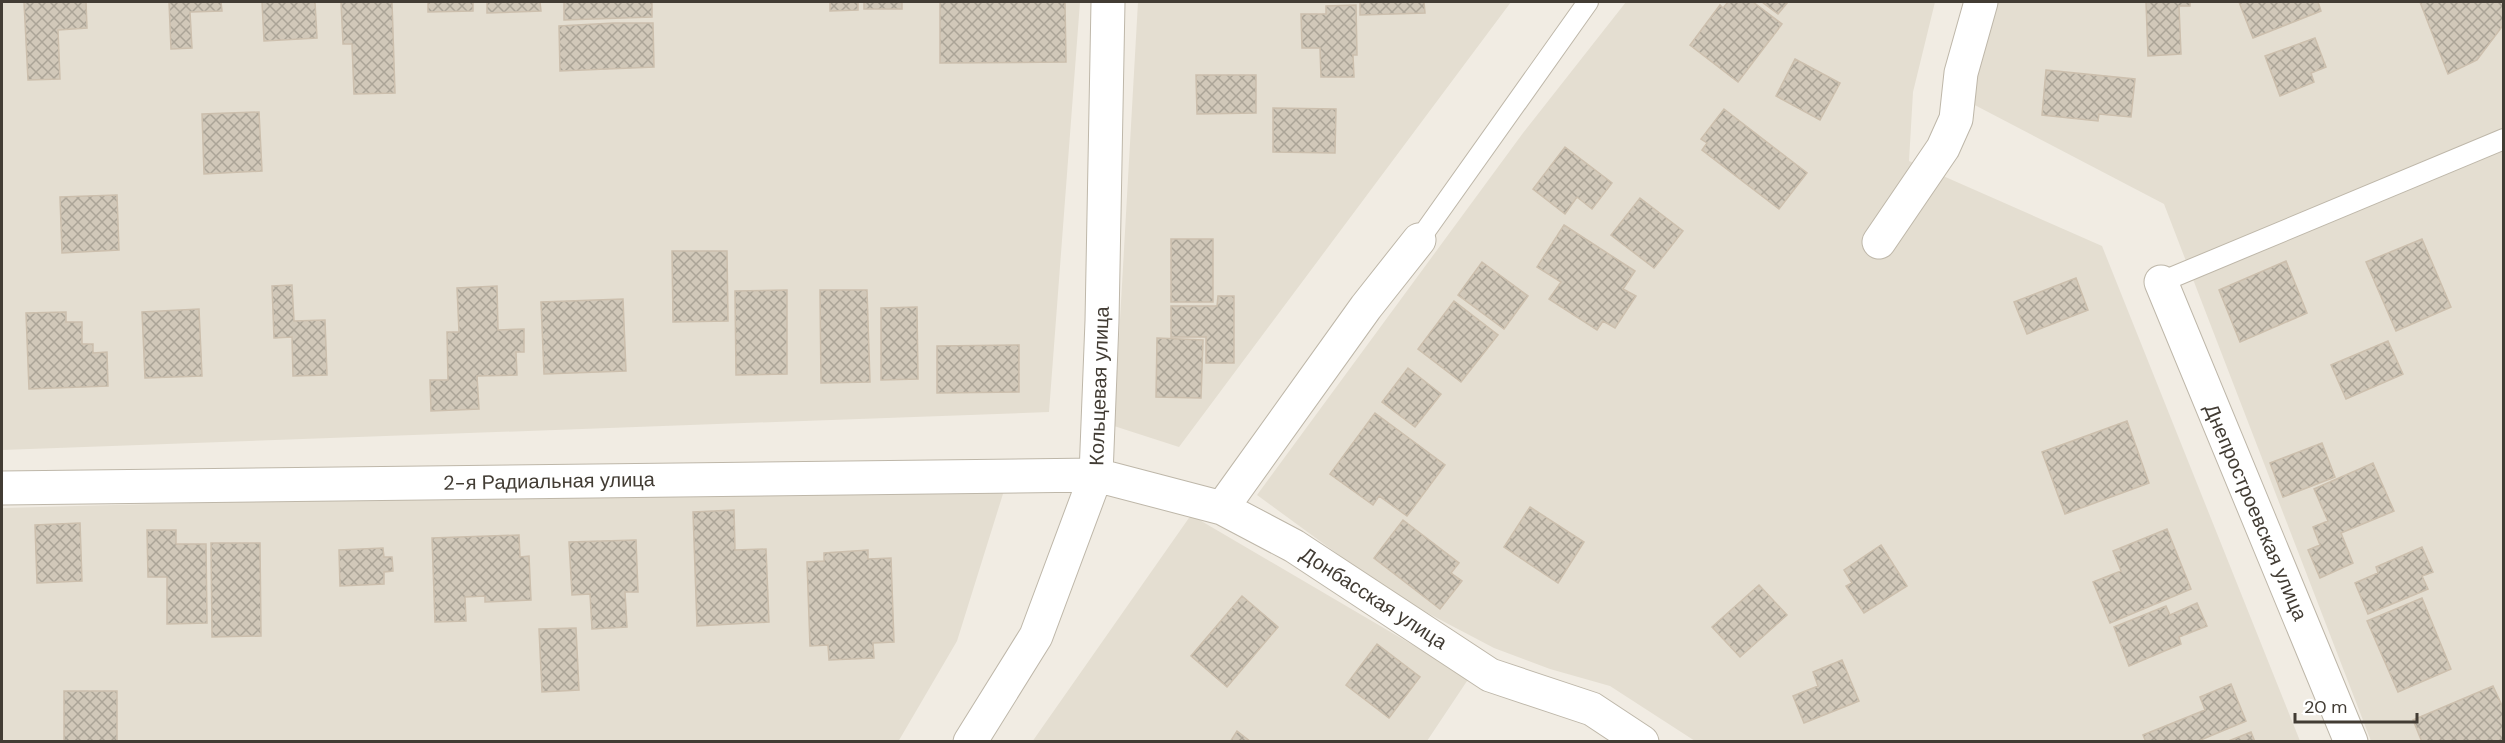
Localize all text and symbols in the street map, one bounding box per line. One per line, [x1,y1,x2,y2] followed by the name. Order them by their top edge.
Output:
[1083,305,1115,466] street label: Кольцевая улица
[2198,400,2314,625] street label: Днепростроевская улица
[443,466,656,496] street label: 2-я Радиальная улица
[1296,541,1453,656] street label: Донбасская улица
[2295,686,2416,724] scale bar
[2304,695,2347,719] text: 20 m

